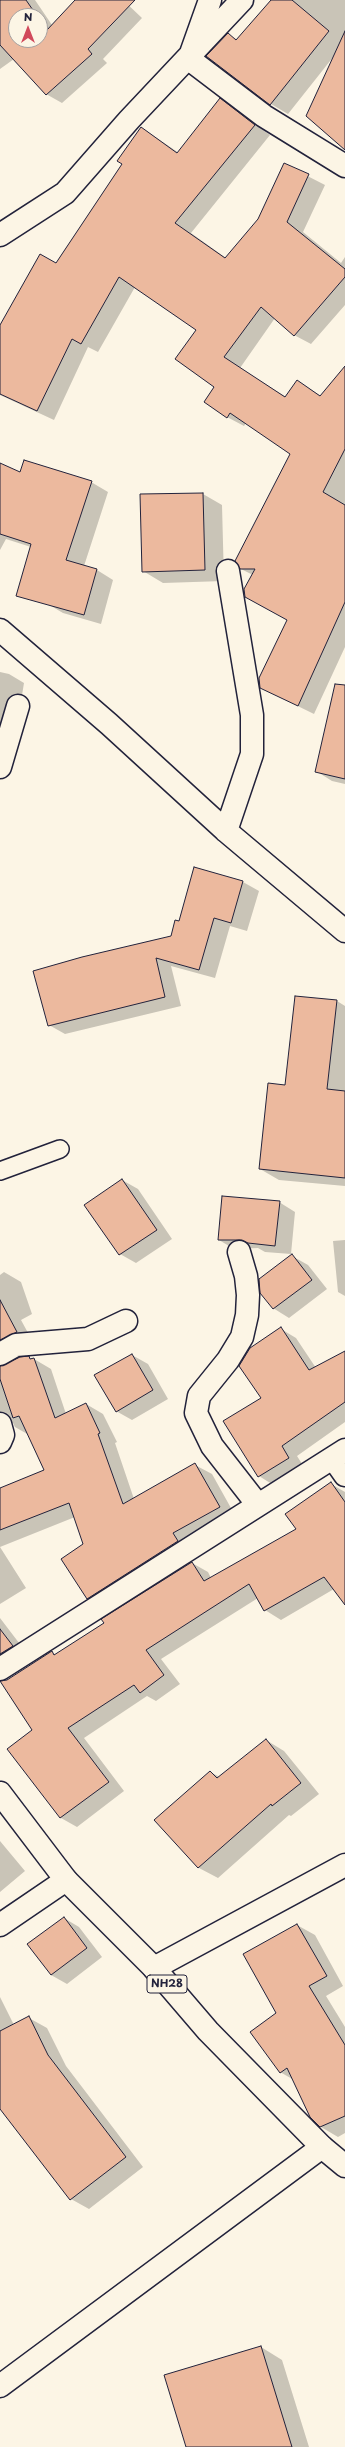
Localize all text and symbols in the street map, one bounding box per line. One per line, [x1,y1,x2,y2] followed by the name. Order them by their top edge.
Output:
[8,8,48,48] north arrow
[24,8,32,25] text: N
[147,1975,187,1993] road number: NH28

